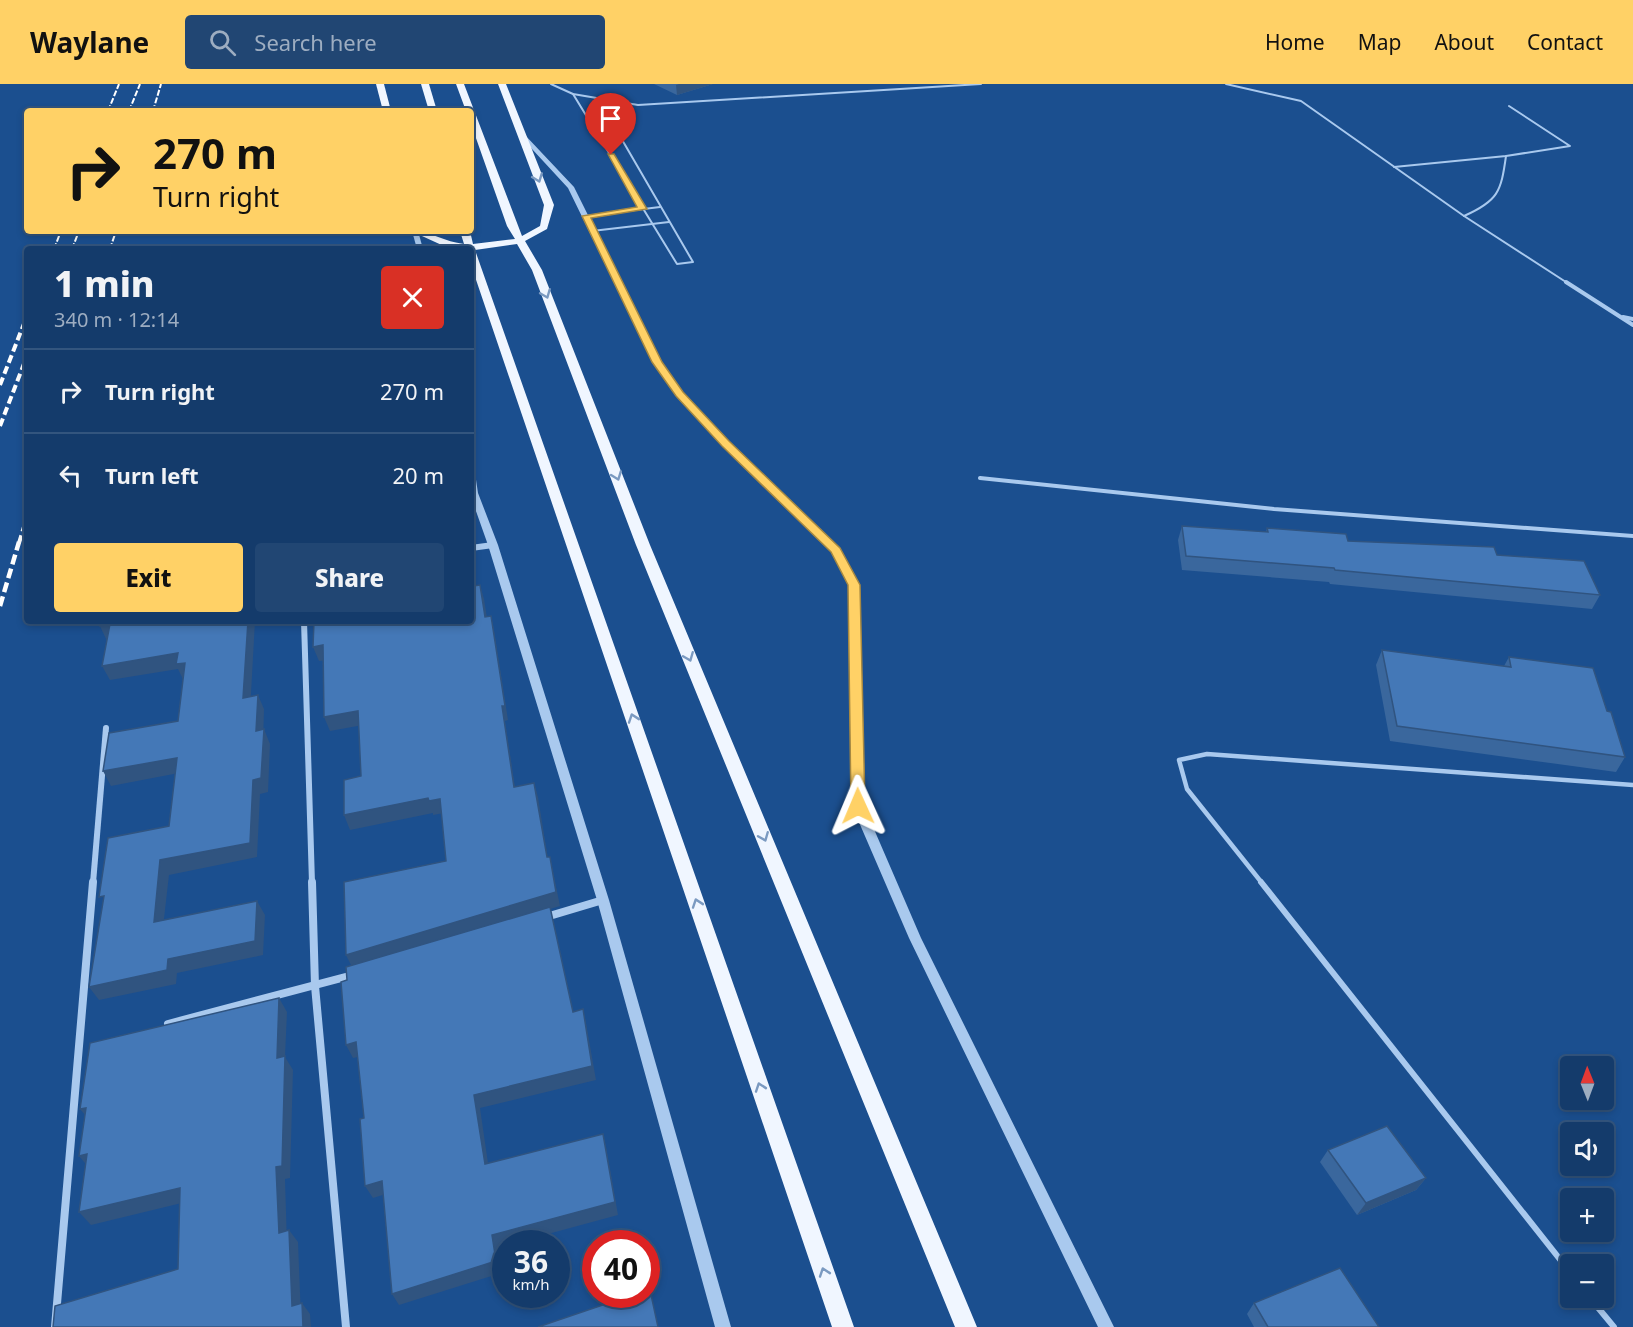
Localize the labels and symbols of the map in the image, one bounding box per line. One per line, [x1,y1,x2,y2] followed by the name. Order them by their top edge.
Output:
[585,93,636,155] pin
[531,172,544,182] one-way arrow
[539,289,552,299] one-way arrow
[610,470,622,481] one-way arrow
[682,651,694,662] one-way arrow
[628,713,641,724] one-way arrow
[826,774,890,838] position arrow
[757,831,769,842] one-way arrow
[691,898,704,909] one-way arrow
[1560,1056,1614,1110] north arrow
[755,1082,768,1093] one-way arrow
[582,1230,660,1308] speed limit sign: 40
[818,1267,831,1278] one-way arrow

